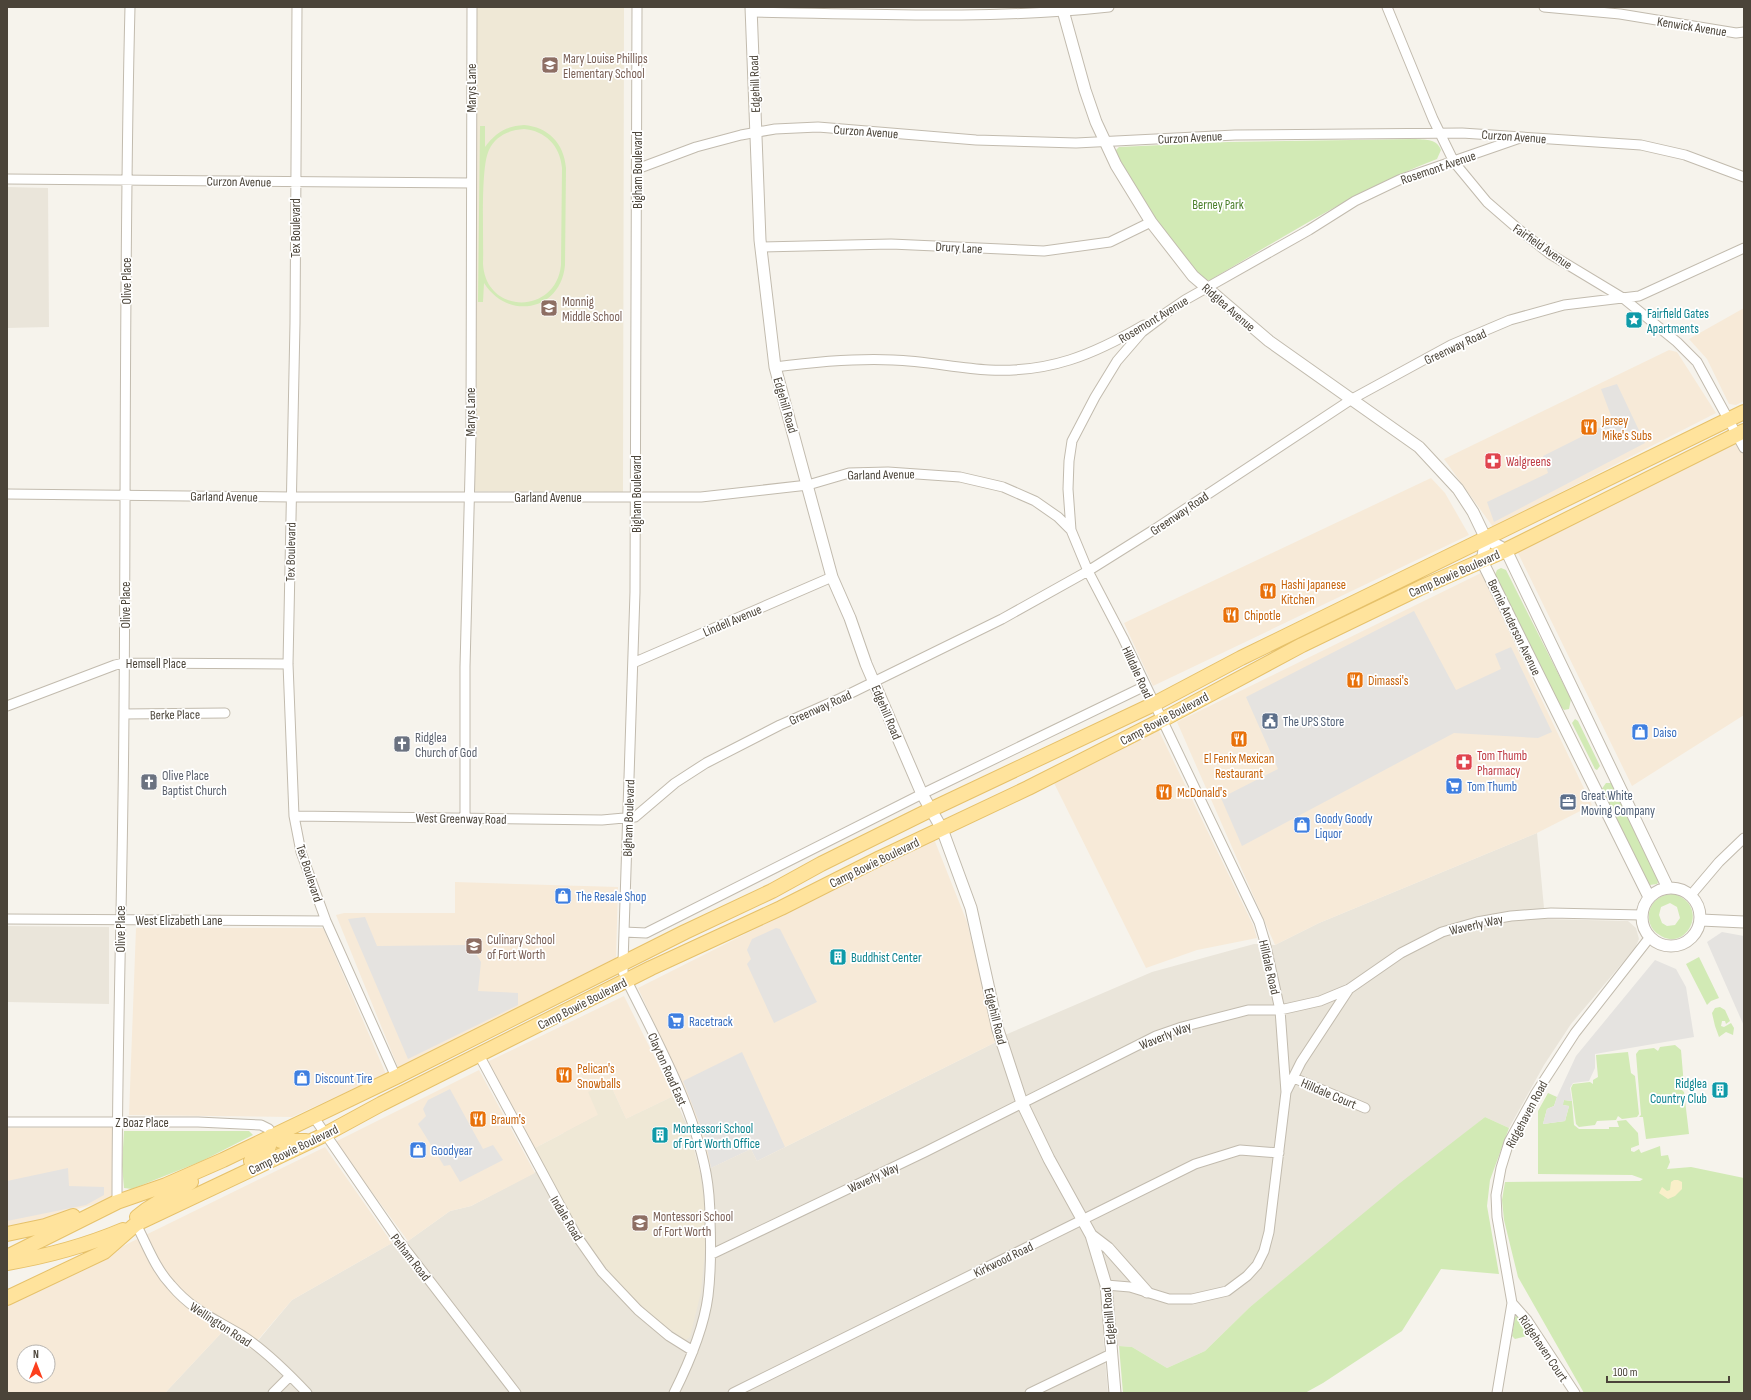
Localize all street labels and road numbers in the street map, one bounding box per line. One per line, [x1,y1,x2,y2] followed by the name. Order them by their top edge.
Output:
[1656,14,1728,40] street label: Kenwick Avenue
[746,55,764,113] street label: Edgehill Road
[464,64,480,112] street label: Marys Lane
[833,122,899,142] street label: Curzon Avenue
[1481,127,1547,147] street label: Curzon Avenue
[1157,128,1223,148] street label: Curzon Avenue
[630,131,646,209] street label: Bigham Boulevard
[1399,148,1478,188] street label: Rosemont Avenue
[206,173,271,191] street label: Curzon Avenue
[288,198,304,258] street label: Tex Boulevard
[1510,221,1575,273] street label: Fairfield Avenue
[935,239,983,257] street label: Drury Lane
[119,257,135,305] street label: Olive Place
[1198,280,1258,335] street label: Ridglea Avenue
[1116,293,1191,347] street label: Rosemont Avenue
[1422,326,1489,368] street label: Greenway Road
[769,375,801,435] street label: Edgehill Road
[463,388,479,436] street label: Marys Lane
[629,455,645,533] street label: Bigham Boulevard
[847,466,915,484] street label: Garland Avenue
[190,488,258,506] street label: Garland Avenue
[1147,489,1212,539] street label: Greenway Road
[514,490,582,506] street label: Garland Avenue
[282,522,300,582] street label: Tex Boulevard
[1406,547,1502,601] street label: Camp Bowie Boulevard
[1484,577,1544,678] street label: Bernie Anderson Avenue
[118,581,134,629] street label: Olive Place
[701,601,764,640] street label: Lindell Avenue
[1118,644,1156,701] street label: Hilldale Road
[126,656,186,672] street label: Hemsell Place
[867,683,905,742] street label: Edgehill Road
[787,687,854,729] street label: Greenway Road
[1117,689,1211,749] street label: Camp Bowie Boulevard
[150,707,200,723] street label: Berke Place
[620,779,638,857] street label: Bigham Boulevard
[415,810,507,828] street label: West Greenway Road
[827,834,922,892] street label: Camp Bowie Boulevard
[292,843,326,904] street label: Tex Boulevard
[113,905,129,953] street label: Olive Place
[1448,911,1505,939] street label: Waverly Way
[135,913,223,929] street label: West Elizabeth Lane
[1255,938,1283,996] street label: Hilldale Road
[535,975,630,1033] street label: Camp Bowie Boulevard
[980,986,1010,1046] street label: Edgehill Road
[1137,1018,1194,1054] street label: Waverly Way
[644,1030,690,1108] street label: Clayton Road East
[1298,1075,1359,1113] street label: Hilldale Court
[1502,1078,1551,1151] street label: Ridgehaven Road
[115,1115,169,1131] street label: Z Boaz Place
[246,1121,341,1179] street label: Camp Bowie Boulevard
[845,1159,901,1197] street label: Waverly Way
[546,1193,586,1244] street label: Indale Road
[387,1231,434,1285] street label: Pelham Road
[971,1239,1036,1281] street label: Kirkwood Road
[1099,1287,1119,1345] street label: Edgehill Road
[187,1299,254,1351] street label: Wellington Road
[1515,1312,1571,1385] street label: Ridgehaven Court

